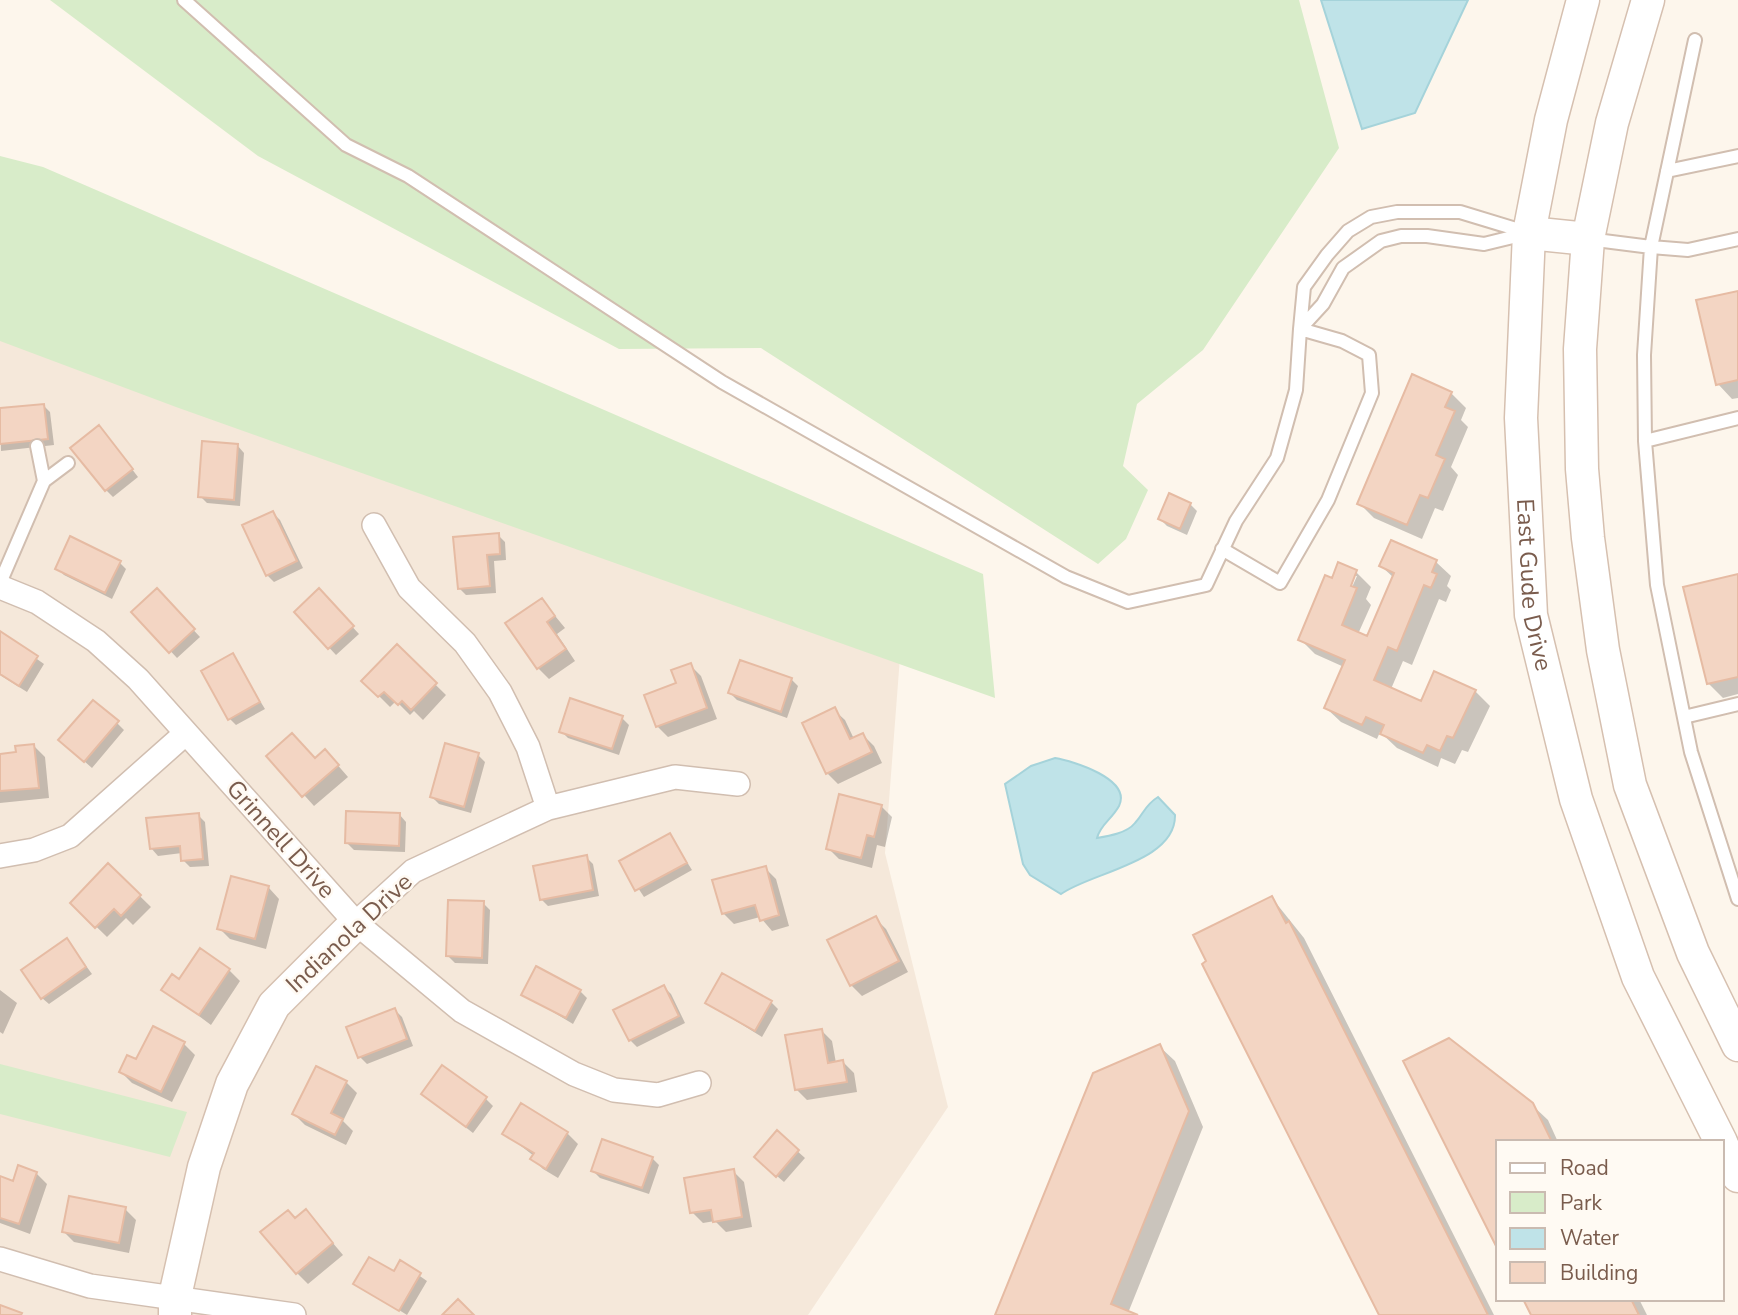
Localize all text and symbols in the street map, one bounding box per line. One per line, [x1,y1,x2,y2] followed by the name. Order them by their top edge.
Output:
[1509,498,1560,674] street label: East Gude Drive
[219,773,343,905] street label: Grinnell Drive
[279,866,419,1000] street label: Indianola Drive
[1496,1140,1724,1301] legend
[1560,1154,1609,1182] text: Road
[1560,1189,1602,1217] text: Park
[1560,1224,1619,1252] text: Water
[1560,1259,1638,1287] text: Building

